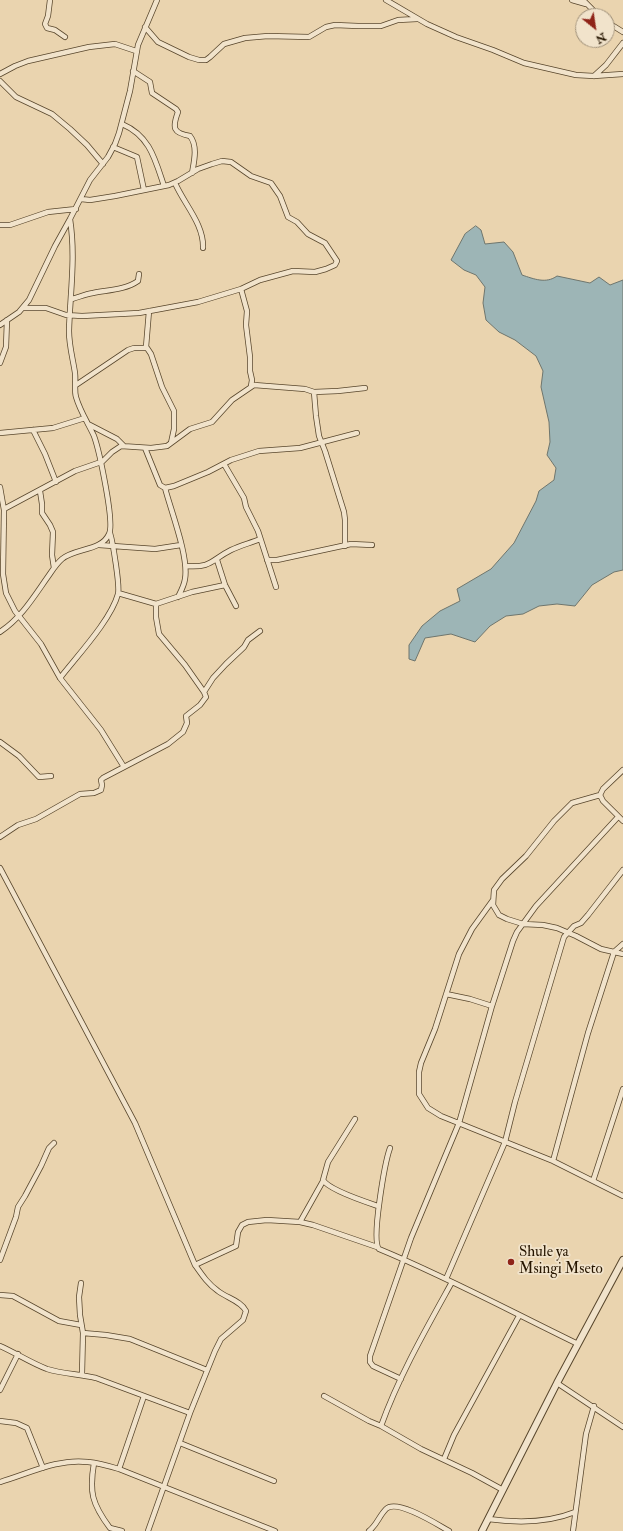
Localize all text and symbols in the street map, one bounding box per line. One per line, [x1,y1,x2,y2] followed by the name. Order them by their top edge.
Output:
[575,8,615,48] north arrow
[593,30,608,46] text: N
[519,1244,603,1279] place label: Shule ya Msingi Mseto
[506,1257,516,1267] marker: Shule ya Msingi Mseto

